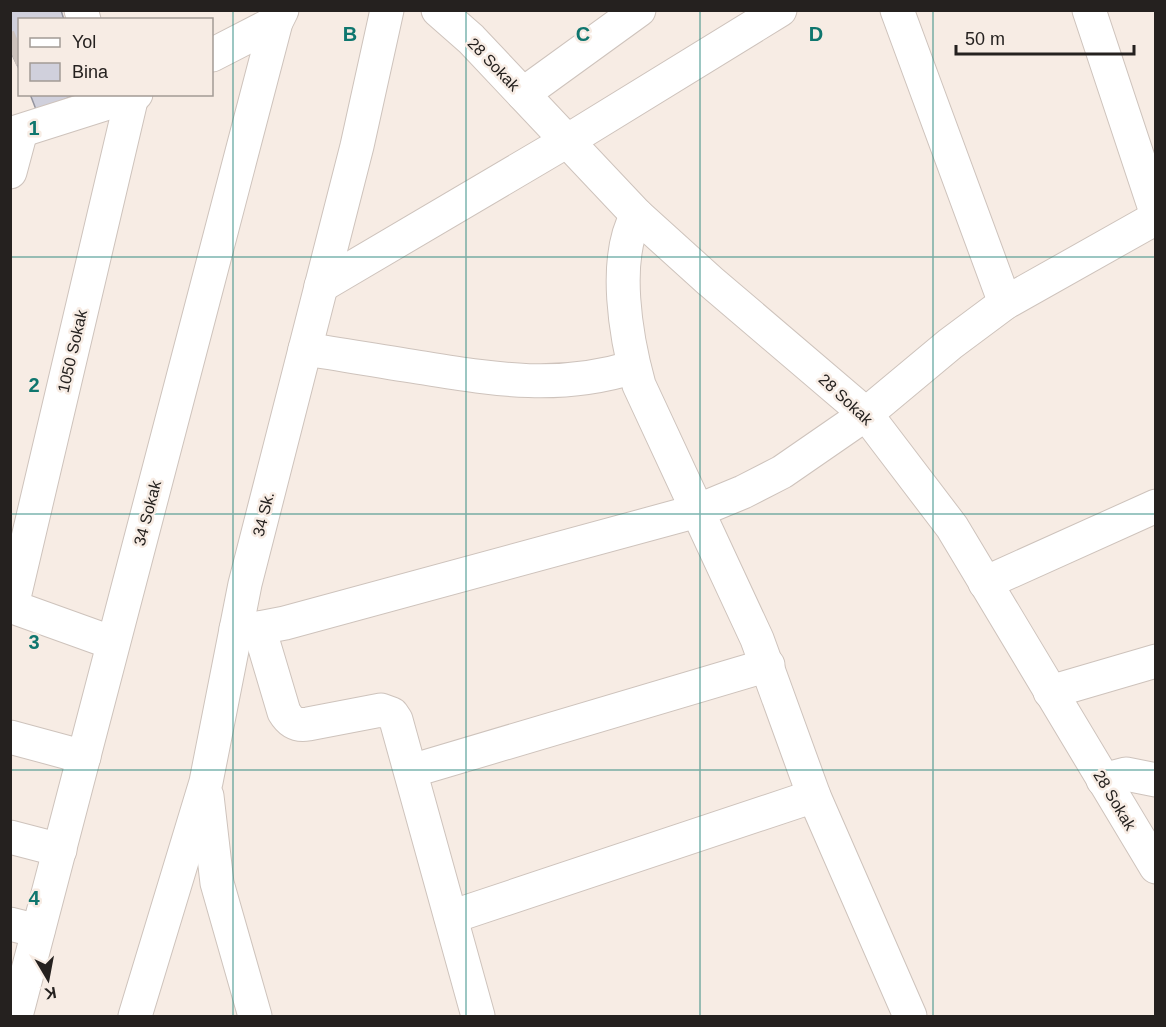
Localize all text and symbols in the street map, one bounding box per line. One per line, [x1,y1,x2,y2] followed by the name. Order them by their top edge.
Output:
[18,18,213,96] legend
[956,18,1134,56] scale bar
[343,23,357,45] text: B
[576,23,590,45] text: C
[809,23,823,45] text: D
[965,29,1005,49] text: 50 m
[72,32,96,52] text: Yol
[464,34,524,95] street label: 28 Sokak
[72,62,109,82] text: Bina
[28,117,40,139] text: 1
[55,307,90,394] street label: 1050 Sokak
[815,370,877,429] street label: 28 Sokak
[28,374,40,396] text: 2
[131,478,165,548] street label: 34 Sokak
[250,490,277,538] street label: 34 Sk.
[28,631,40,653] text: 3
[1090,767,1140,834] street label: 28 Sokak
[28,887,40,909] text: 4
[18,949,78,1009] north arrow
[43,984,58,1003] text: K

